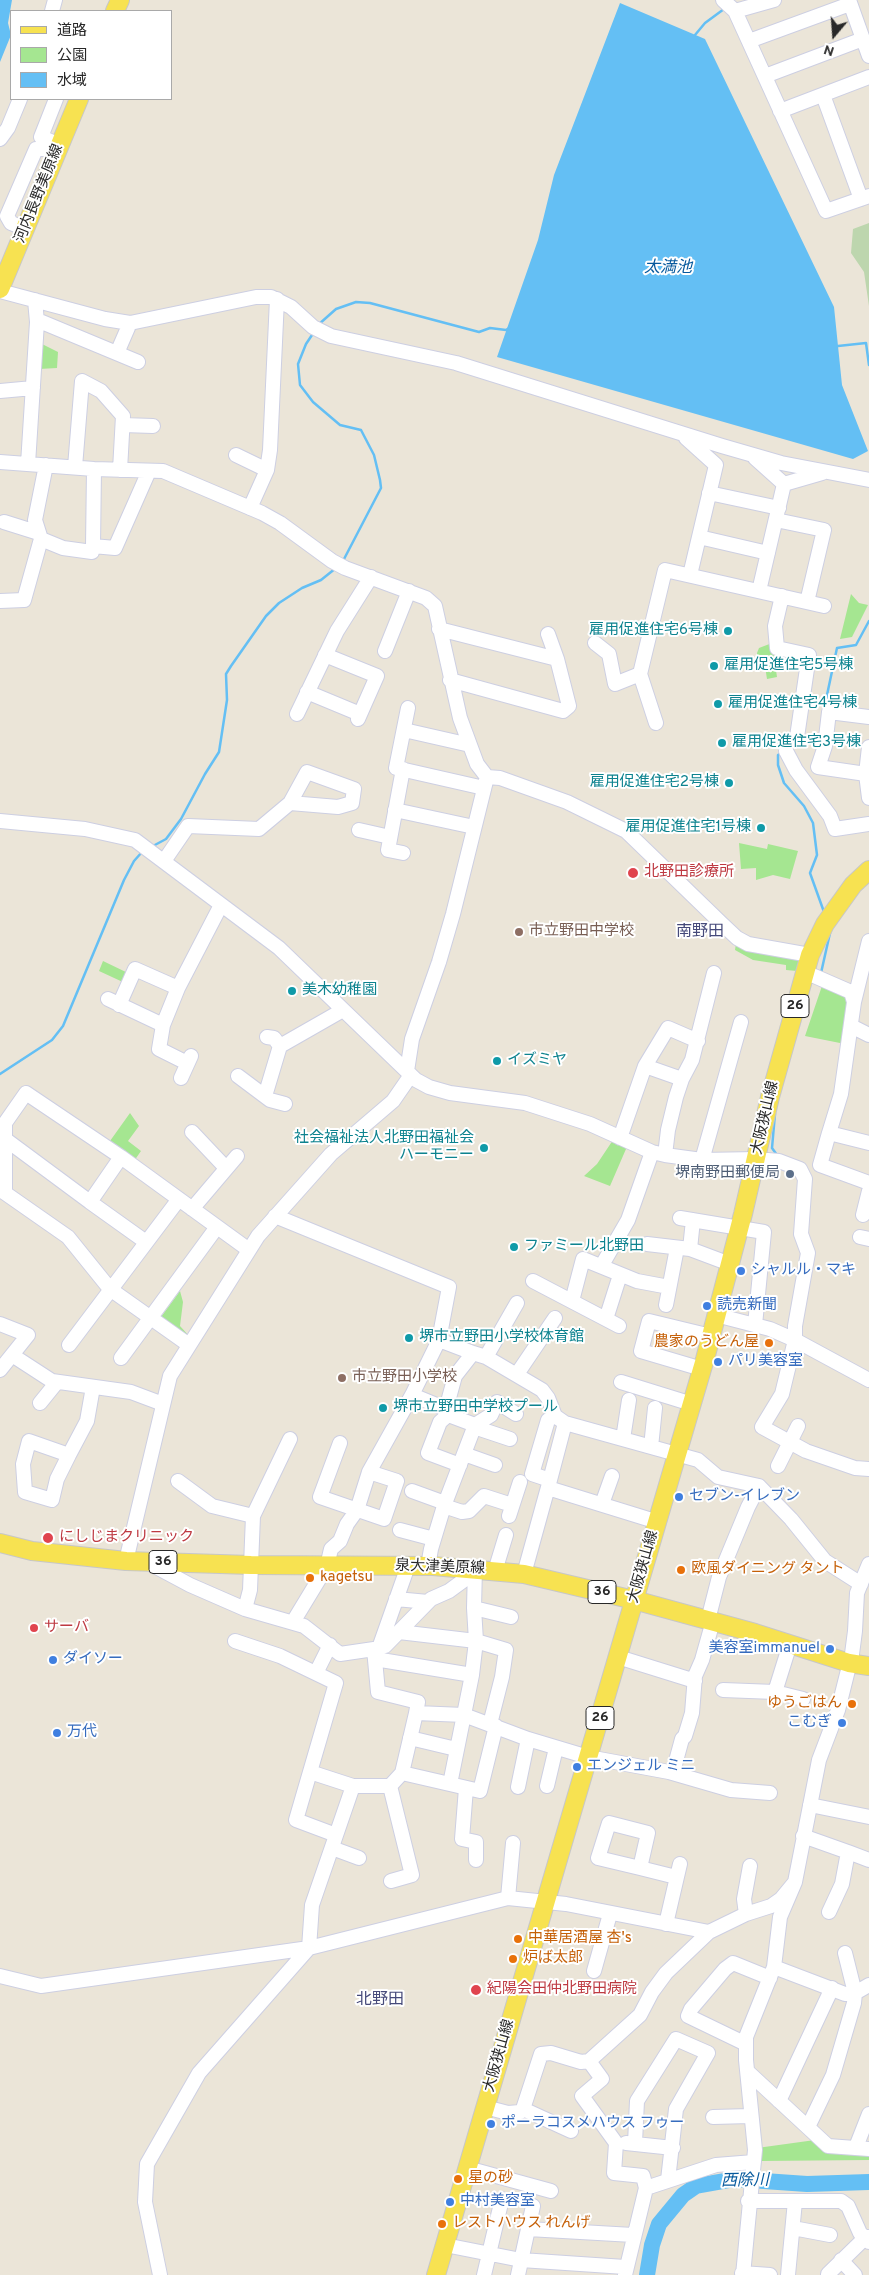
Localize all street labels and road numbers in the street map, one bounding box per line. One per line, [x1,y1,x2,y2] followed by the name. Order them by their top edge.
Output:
[12,142,68,246] street label: 河内長野美原線
[781,994,809,1018] road number: 26
[749,1079,783,1157] street label: 大阪狭山線
[625,1528,663,1606] street label: 大阪狭山線
[149,1550,177,1574] road number: 36
[395,1557,485,1579] street label: 泉大津美原線
[588,1580,616,1604] road number: 36
[586,1706,614,1730] road number: 26
[481,2017,519,2095] street label: 大阪狭山線

